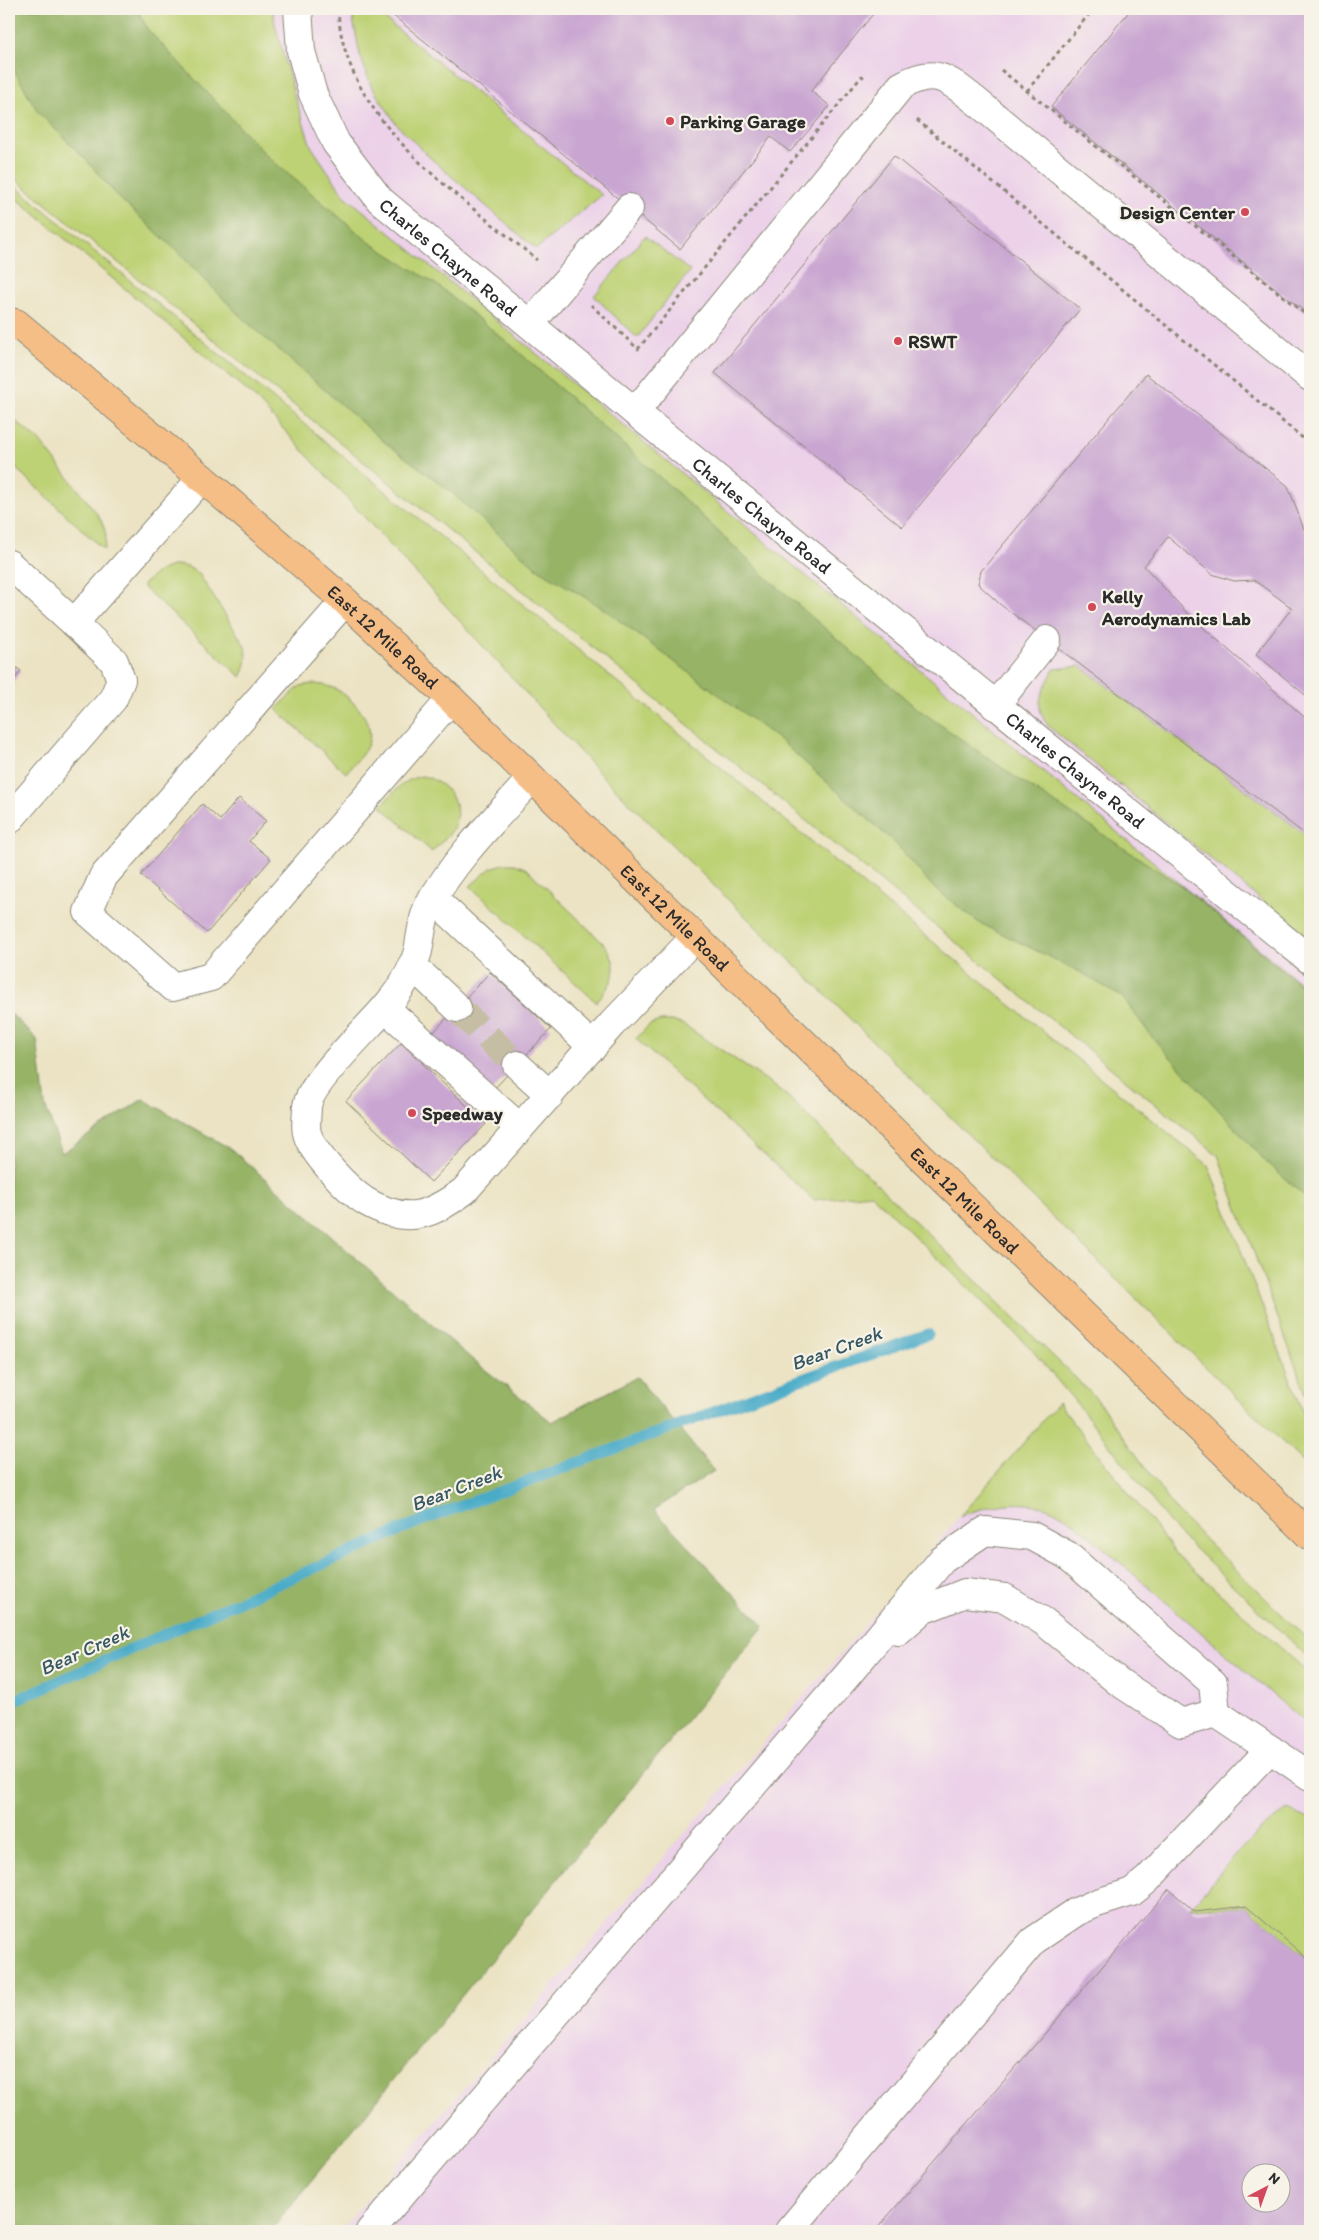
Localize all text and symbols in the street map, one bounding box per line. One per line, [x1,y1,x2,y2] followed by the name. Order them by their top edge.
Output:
[680,110,806,133] place label: Parking Garage
[664,115,676,127] marker: Parking Garage
[374,193,522,321] street label: Charles Chayne Road
[1120,201,1235,224] place label: Design Center
[1239,206,1251,218] marker: Design Center
[908,330,957,353] place label: RSWT
[892,335,904,347] marker: RSWT
[687,452,836,579] street label: Charles Chayne Road
[322,580,443,694] street label: East 12 Mile Road
[1101,585,1251,630] place label: Kelly Aerodynamics Lab
[1086,601,1098,613] marker: Kelly Aerodynamics Lab
[1001,707,1150,833] street label: Charles Chayne Road
[615,859,734,976] street label: East 12 Mile Road
[422,1102,503,1125] place label: Speedway
[406,1107,418,1119] marker: Speedway
[905,1142,1024,1259] street label: East 12 Mile Road
[787,1320,886,1375] water label: Bear Creek
[408,1459,506,1516] water label: Bear Creek
[36,1619,134,1680] water label: Bear Creek
[1242,2162,1292,2212] north arrow
[1265,2169,1283,2188] text: N

